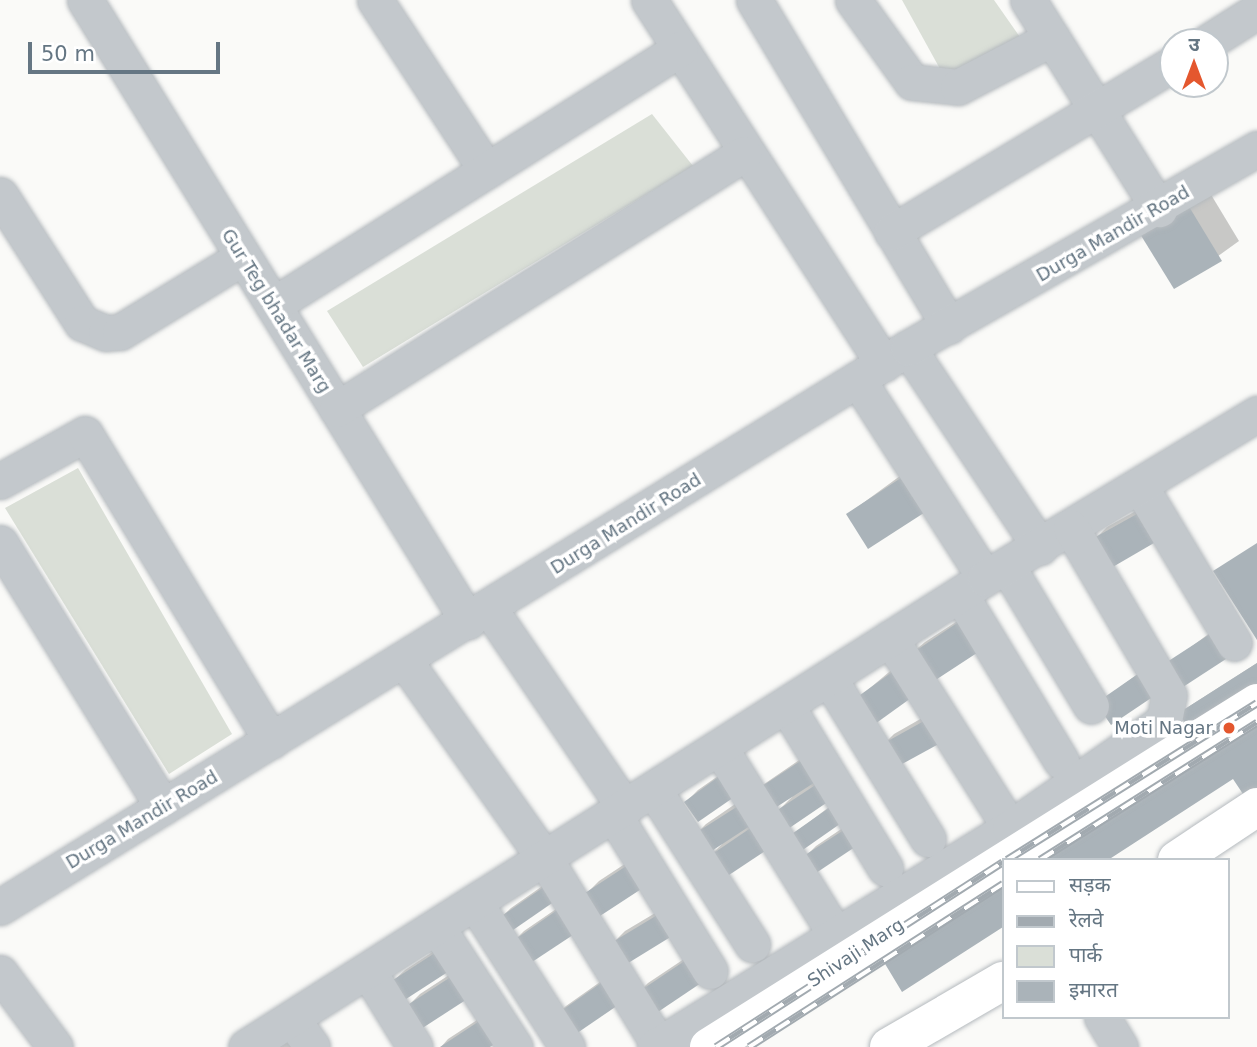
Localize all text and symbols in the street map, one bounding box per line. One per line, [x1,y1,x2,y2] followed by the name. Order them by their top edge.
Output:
[32,28,224,72] scale bar
[1159,28,1229,98] north arrow
[1188,33,1200,55] text: उ
[41,42,95,66] text: 50 m
[1033,181,1193,287] street label: Durga Mandir Road
[217,225,335,397] street label: Gur Teg bhadar Marg
[547,469,705,579] street label: Durga Mandir Road
[1114,717,1213,739] place label: Moti Nagar
[1219,718,1239,738] marker: Moti Nagar
[62,766,222,874] street label: Durga Mandir Road
[1002,858,1229,1019] legend
[1069,873,1111,897] text: सड़क
[1069,908,1104,932] text: रेलवे
[804,914,908,992] street label: Shivaji Marg
[1069,943,1103,967] text: पार्क
[1069,978,1118,1002] text: इमारत

